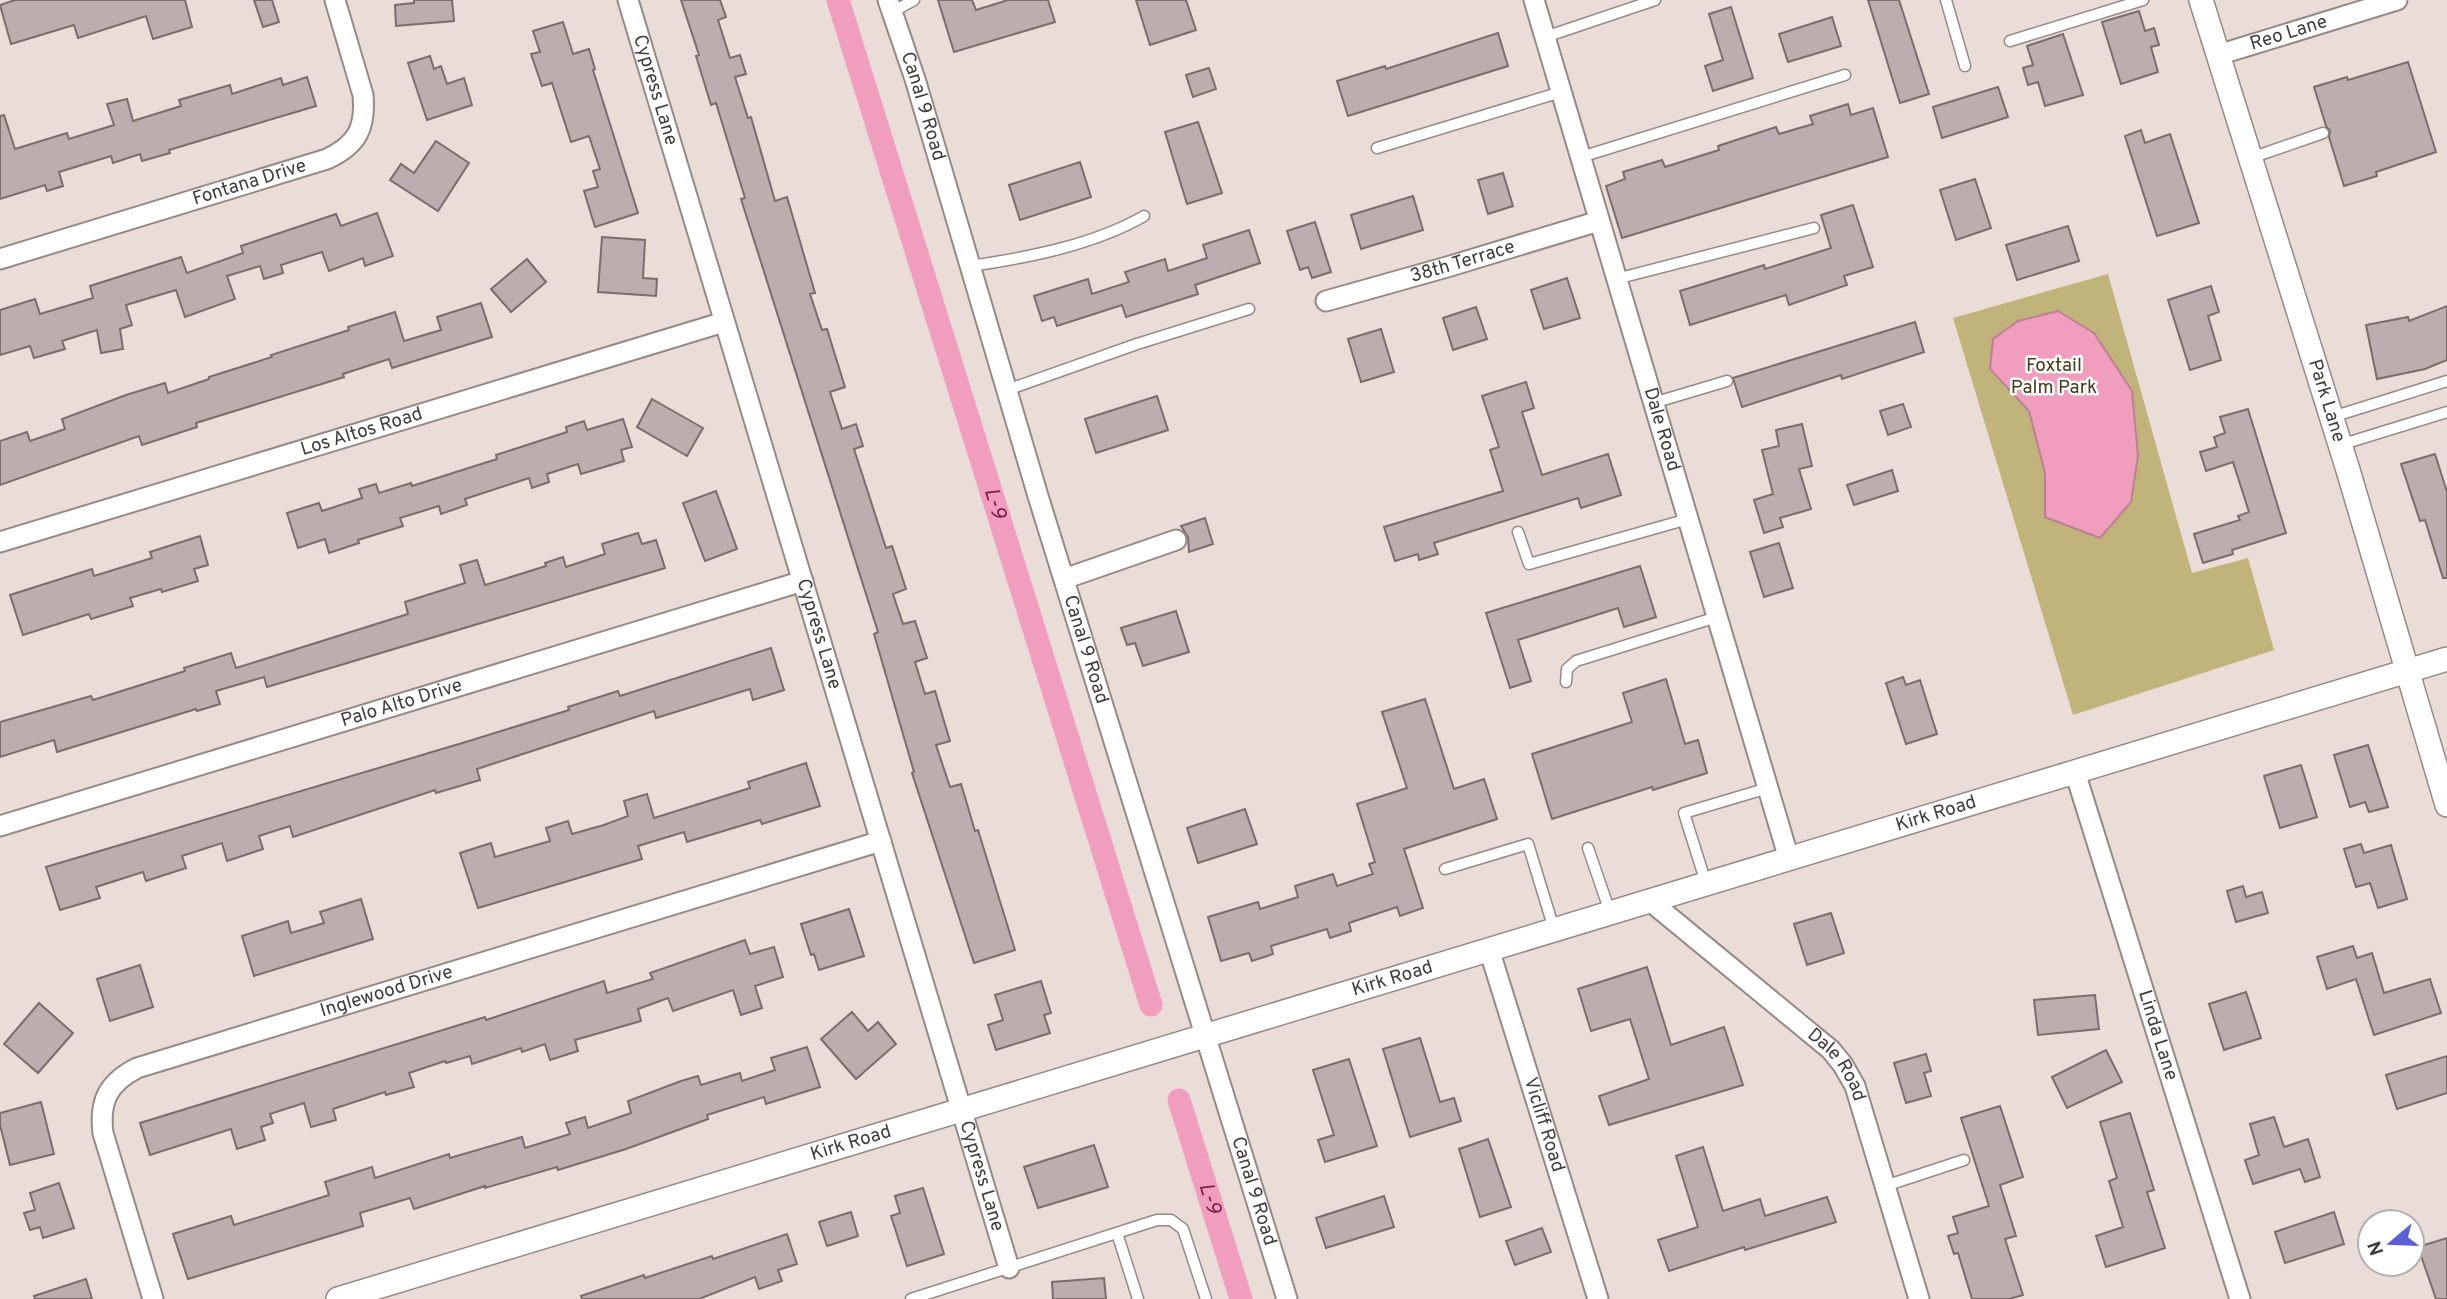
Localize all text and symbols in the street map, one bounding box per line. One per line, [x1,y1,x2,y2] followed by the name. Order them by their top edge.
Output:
[2247,10,2330,56] street label: Reo Lane
[627,32,683,148] street label: Cypress Lane
[895,49,951,164] street label: Canal 9 Road
[190,154,309,211] street label: Fontana Drive
[1407,235,1518,289] street label: 38th Terrace
[2011,354,2097,400] park label: Foxtail Palm Park
[2302,356,2351,445] street label: Park Lane
[1638,385,1685,474] street label: Dale Road
[298,402,426,462] street label: Los Altos Road
[977,484,1013,523] water label: L-9
[791,576,846,692] street label: Cypress Lane
[1057,592,1114,707] street label: Canal 9 Road
[338,674,465,733] street label: Palo Alto Drive
[1893,790,1979,838] street label: Kirk Road
[1349,955,1436,1003] street label: Kirk Road
[317,960,456,1023] street label: Inglewood Drive
[2132,987,2183,1084] street label: Linda Lane
[1802,1023,1871,1104] street label: Dale Road
[1518,1074,1570,1175] street label: Vicliff Road
[953,1118,1009,1234] street label: Cypress Lane
[808,1120,894,1167] street label: Kirk Road
[1225,1134,1282,1248] street label: Canal 9 Road
[1192,1180,1227,1218] water label: L-9
[2356,1208,2426,1278] north arrow
[2363,1238,2390,1258] text: N

